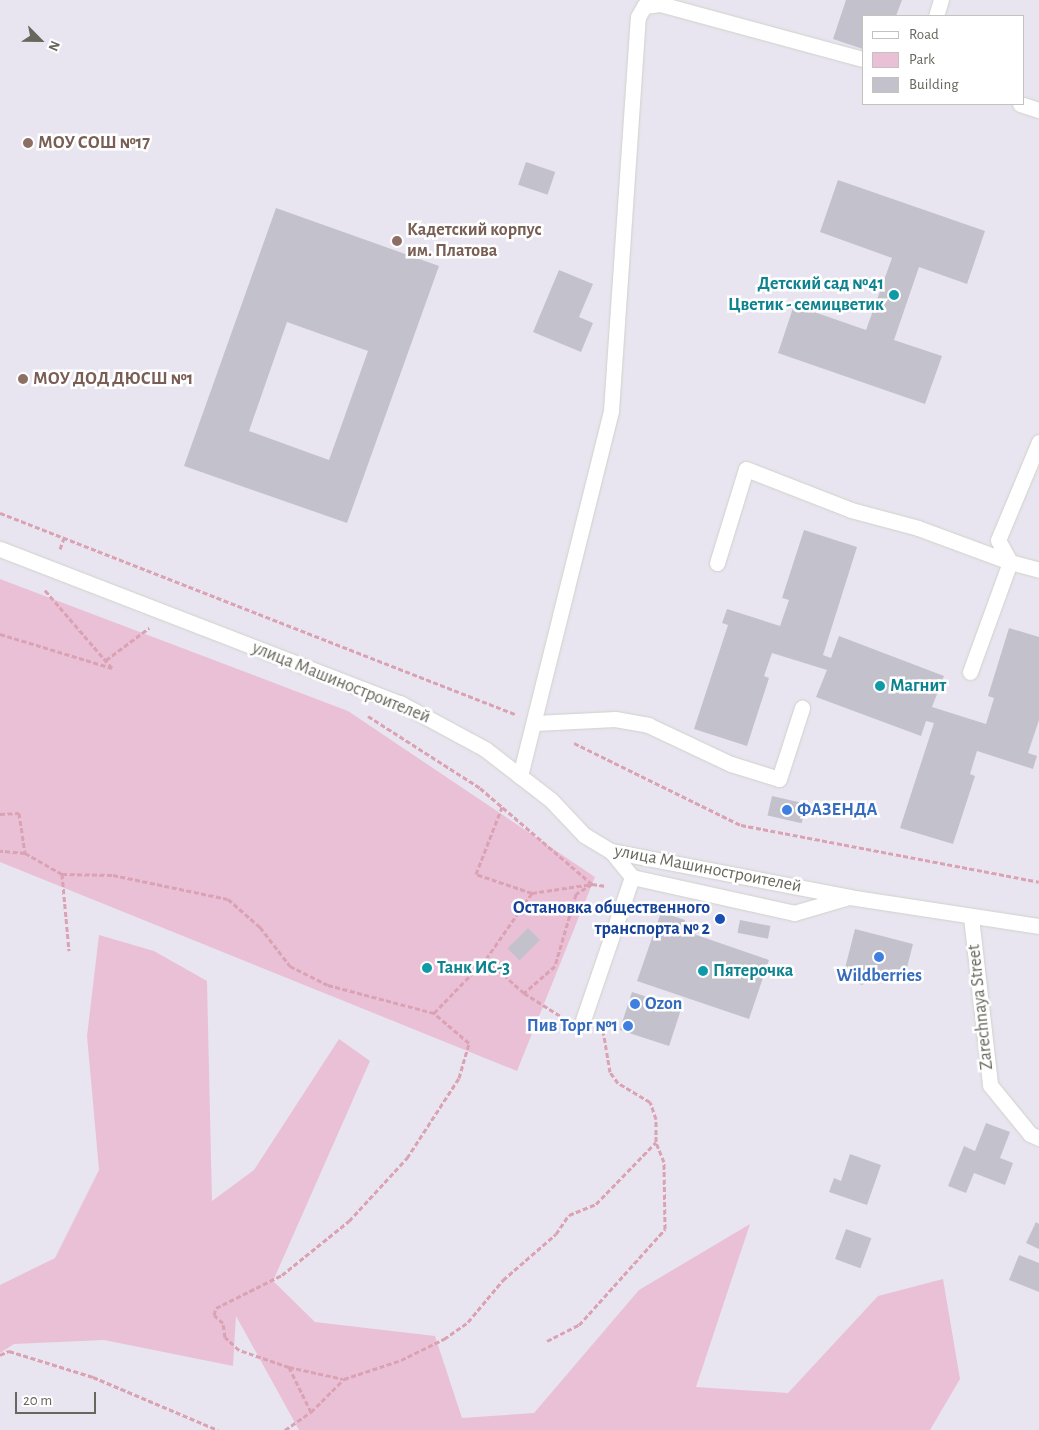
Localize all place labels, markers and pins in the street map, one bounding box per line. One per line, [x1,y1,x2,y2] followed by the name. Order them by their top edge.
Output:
[38,132,150,154] place label: МОУ СОШ №17
[22,137,34,149] marker: МОУ СОШ №17
[407,220,542,262] place label: Кадетский корпус им. Платова
[391,235,403,247] marker: Кадетский корпус им. Платова
[728,274,884,316] place label: Детский сад №41 Цветик - семицветик
[888,289,900,301] marker: Детский сад №41 Цветик - семицветик
[33,368,193,390] place label: МОУ ДОД ДЮСШ №1
[17,373,29,385] marker: МОУ ДОД ДЮСШ №1
[890,675,946,697] place label: Магнит
[874,680,886,692] marker: Магнит
[797,799,877,821] place label: ФАЗЕНДА
[781,804,793,816] marker: ФАЗЕНДА
[513,898,710,941] place label: Остановка общественного транспорта № 2
[714,913,726,925] marker: Остановка общественного транспорта № 2
[873,951,885,963] marker: Wildberries
[437,957,510,979] place label: Танк ИС-3
[713,960,793,982] place label: Пятерочка
[421,962,433,974] marker: Танк ИС-3
[697,965,709,977] marker: Пятерочка
[836,965,922,987] place label: Wildberries
[645,993,682,1015] place label: Ozon
[629,998,641,1010] marker: Ozon
[527,1015,618,1037] place label: Пив Торг №1
[622,1020,634,1032] marker: Пив Торг №1

